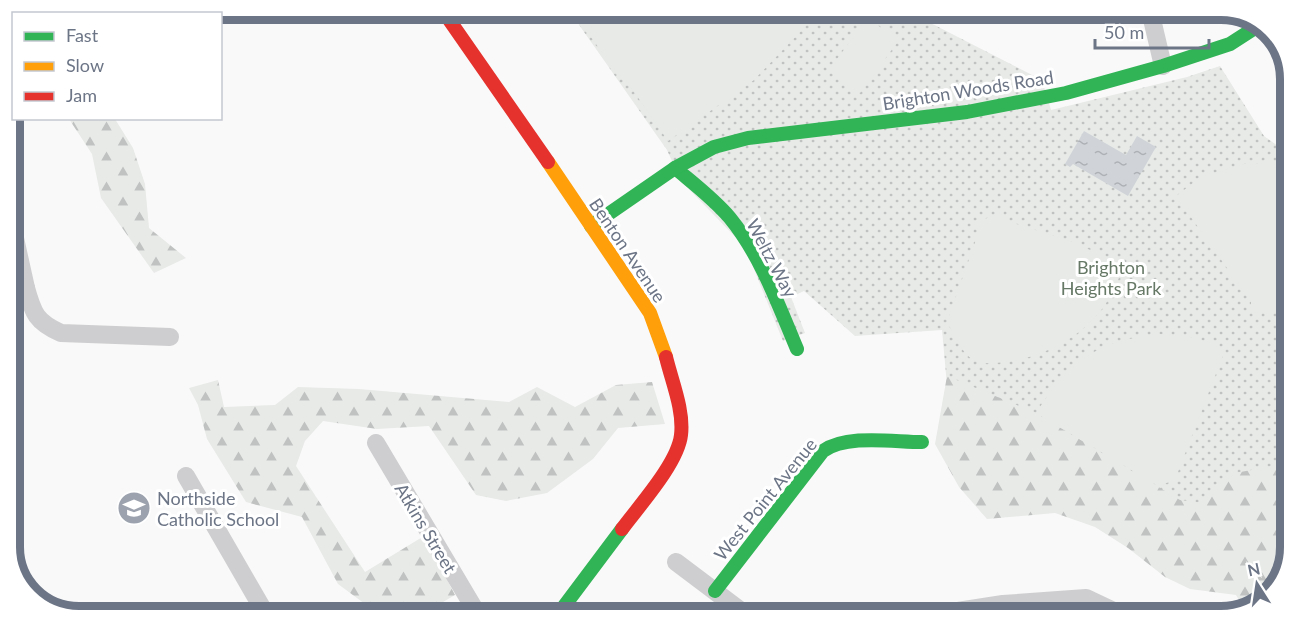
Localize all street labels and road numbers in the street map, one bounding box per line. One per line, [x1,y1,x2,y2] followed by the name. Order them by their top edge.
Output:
[881,66,1055,114] street label: Brighton Woods Road
[585,194,671,306] street label: Benton Avenue
[742,215,802,302] street label: Weltz Way
[709,433,821,565] street label: West Point Avenue
[390,479,462,578] street label: Atkins Street

